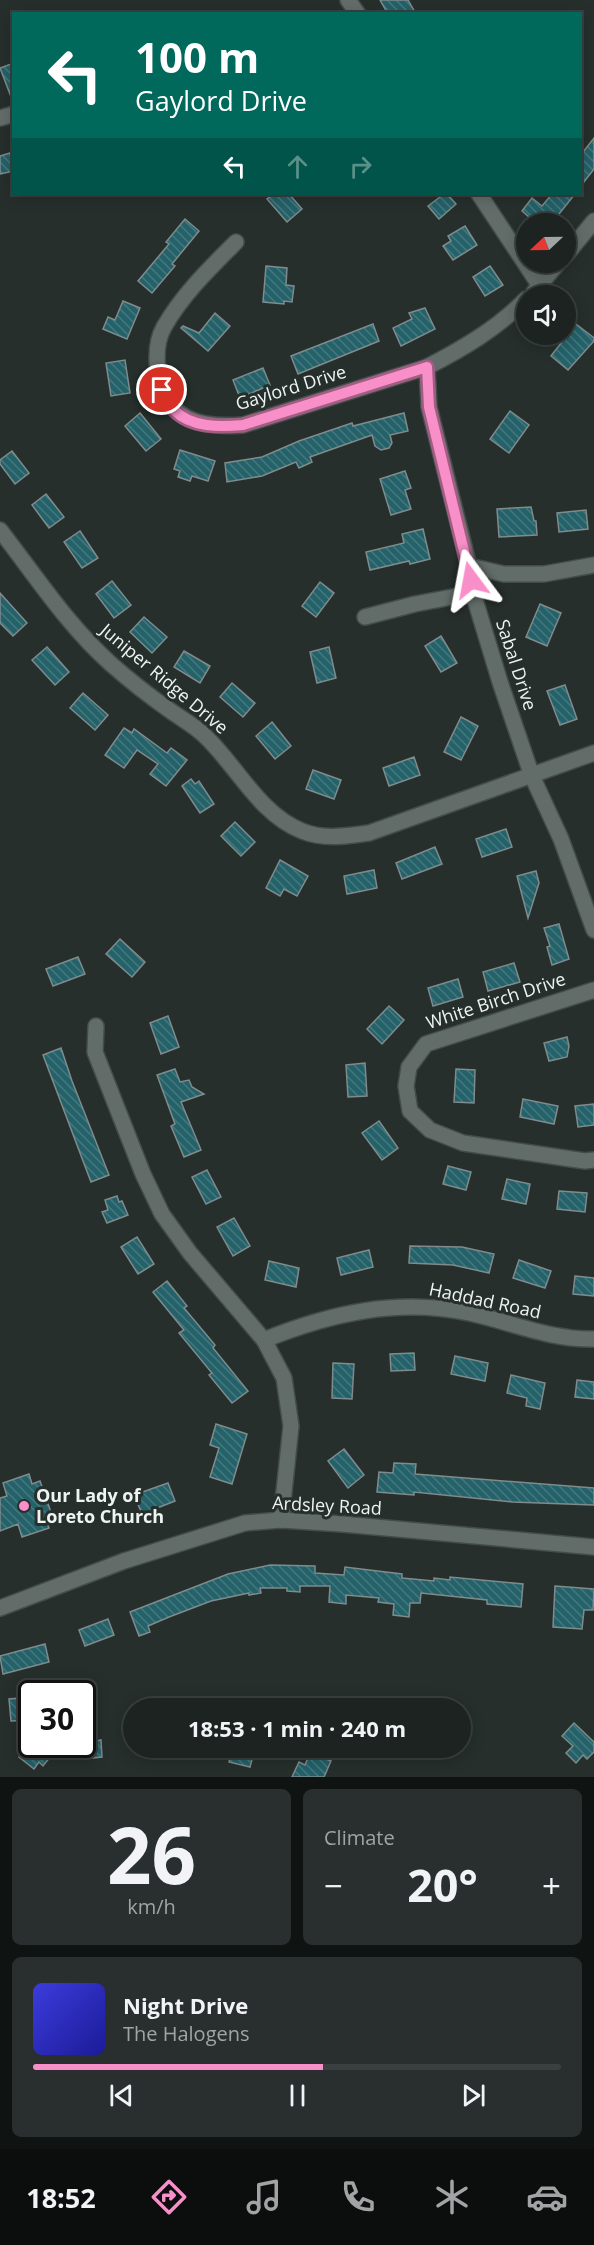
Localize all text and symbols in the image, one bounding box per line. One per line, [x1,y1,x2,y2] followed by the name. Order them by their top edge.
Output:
[135,28,259,85] text: 100 m
[36,36,114,114] icon: left
[135,82,307,119] text: Gaylord Drive
[218,150,251,183] icon: left
[281,150,314,183] icon: ahead
[344,150,377,183] icon: right
[516,213,576,273] north arrow
[516,213,576,345] map controls
[516,285,576,345] button: sound
[232,359,349,415] street label: Gaylord Drive
[136,364,187,415] pin
[145,373,178,406] icon: arrive
[439,548,503,612] position arrow
[94,616,234,739] street label: Juniper Ridge Drive
[491,616,543,713] street label: Sabal Drive
[423,966,569,1034] street label: White Birch Drive
[427,1276,543,1324] street label: Haddad Road
[36,1483,164,1528] place label: Our Lady of Loreto Church
[272,1490,382,1520] street label: Ardsley Road
[17,1499,31,1513] marker: Our Lady of Loreto Church
[18,1680,96,1758] speed limit sign: 30
[188,1713,406,1743] text: 18:53 · 1 min · 240 m
[107,1801,196,1907] text: 26
[324,1824,395,1851] text: Climate
[407,1854,478,1915] text: 20°
[324,1863,343,1908] text: −
[542,1863,561,1908] text: +
[127,1893,176,1920] text: km/h
[123,1990,248,2020] text: Night Drive
[123,2020,250,2047] text: The Halogens
[105,2079,138,2112] icon: previous
[281,2079,314,2112] icon: pause
[457,2079,490,2112] icon: next
[148,2176,190,2218] icon: directions
[243,2176,285,2218] icon: music
[337,2176,379,2218] icon: phone
[431,2176,473,2218] icon: climate
[526,2176,568,2218] icon: car
[26,2179,96,2216] text: 18:52

